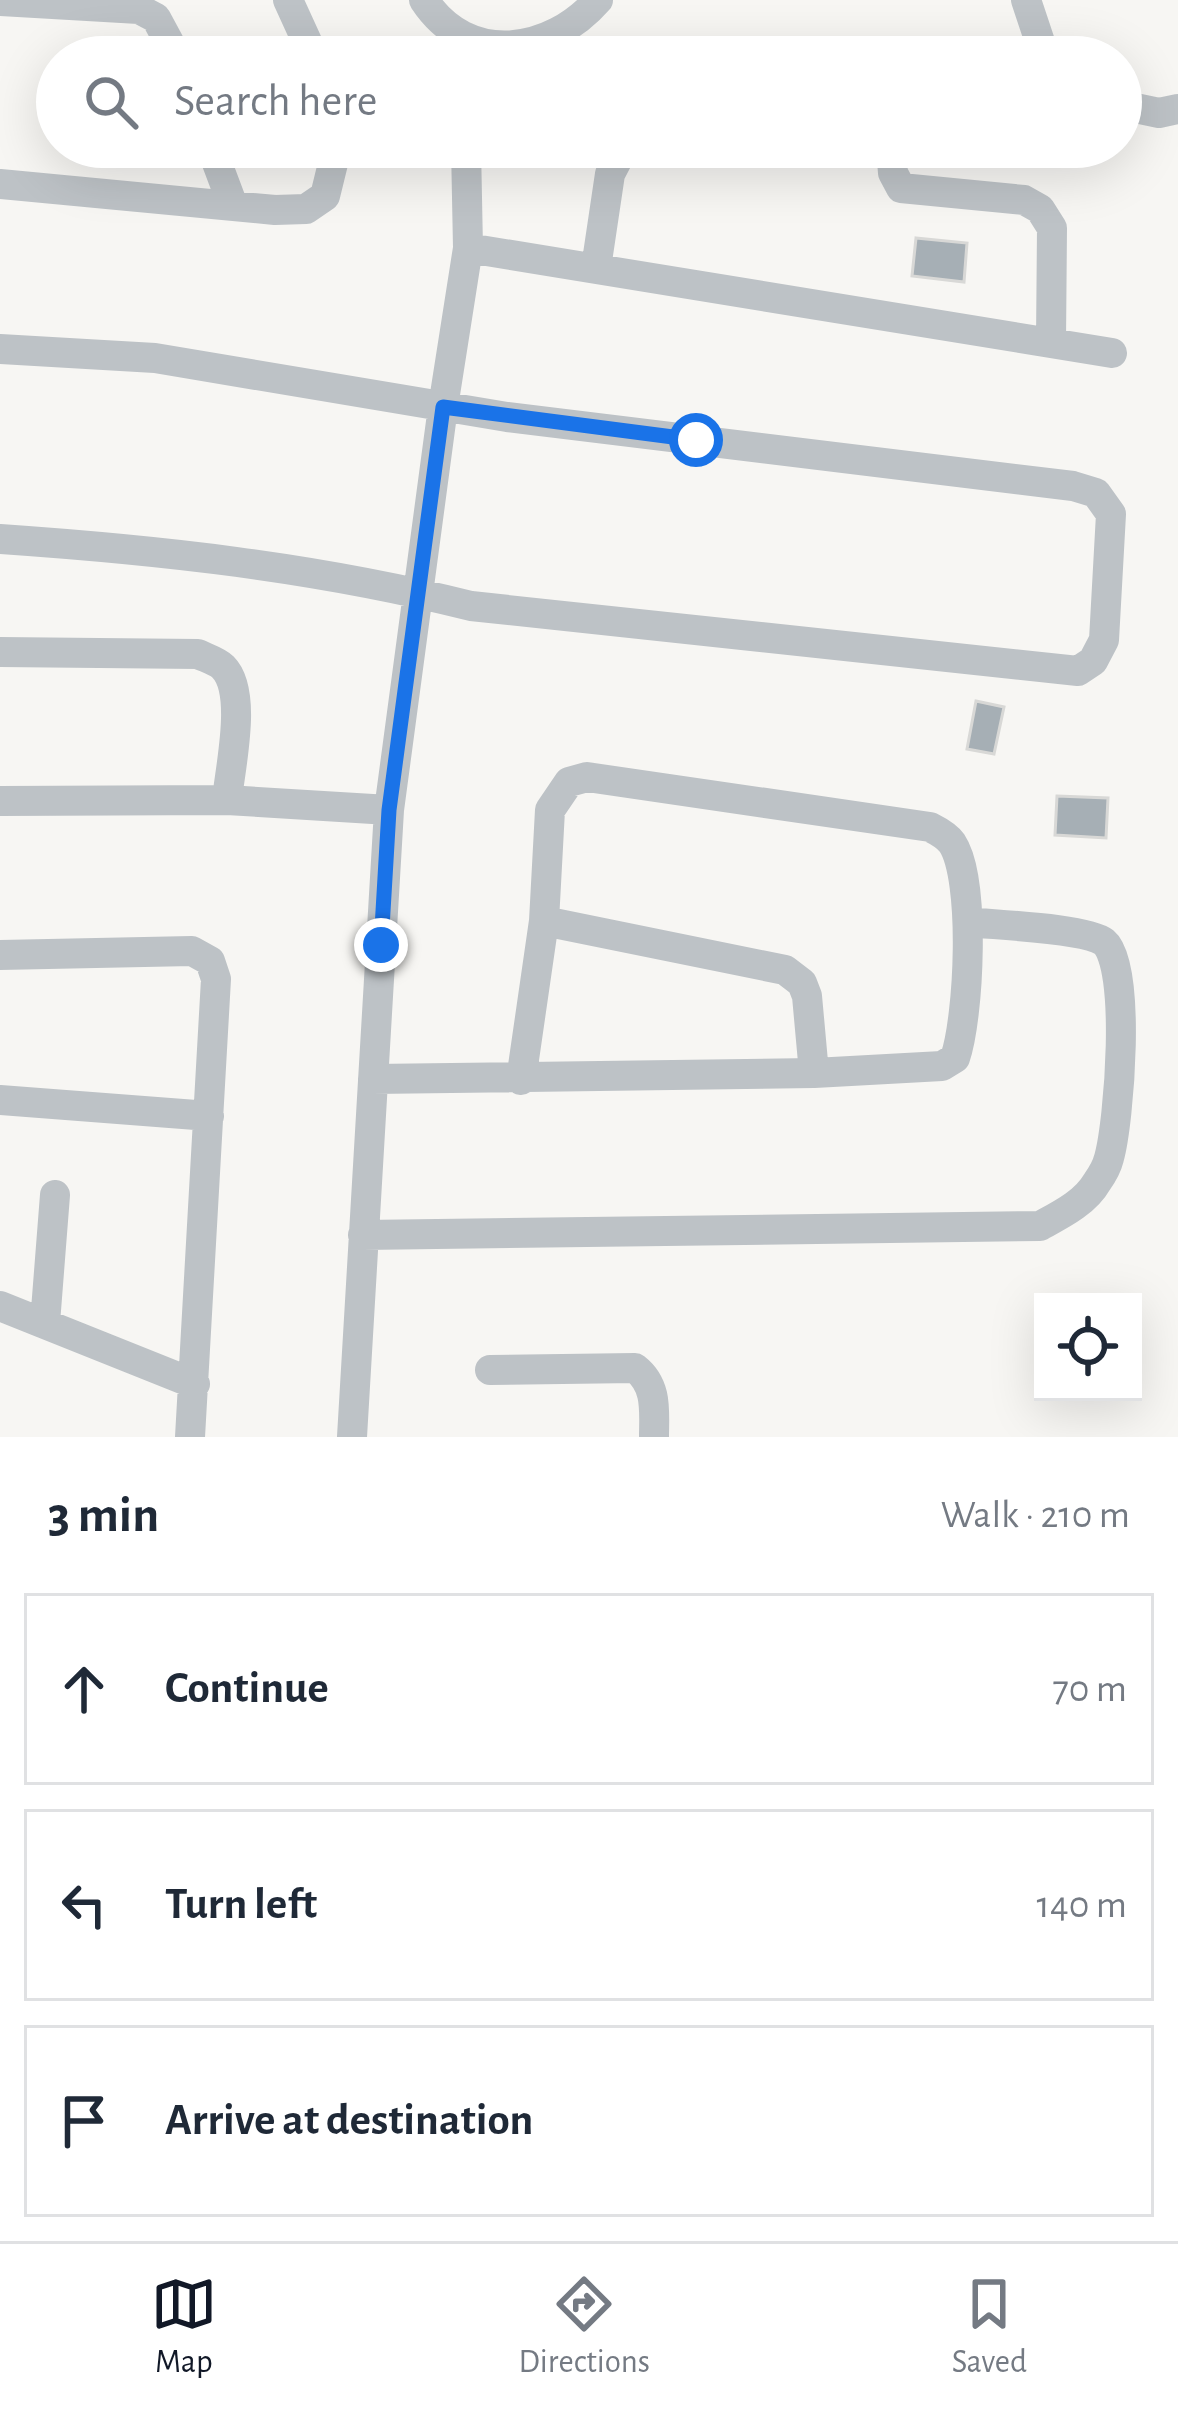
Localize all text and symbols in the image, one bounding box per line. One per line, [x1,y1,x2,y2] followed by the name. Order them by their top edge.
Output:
[36,36,1142,168] search box
[78,69,144,135] icon: search
[174,79,377,124] text: Search here
[669,413,723,467] route start
[354,918,408,972] route end
[1034,1293,1142,1401] map controls
[1034,1293,1142,1401] button: locate
[48,1490,159,1541] text: 3 min
[941,1496,1130,1535] text: Walk · 210 m
[51,1656,117,1722] icon: ahead
[165,1666,329,1711] text: Continue
[1053,1670,1127,1709] text: 70 m
[51,1872,117,1938] icon: left
[165,1882,317,1927] text: Turn left
[1037,1886,1127,1925] text: 140 m
[51,2088,117,2154] icon: arrive
[165,2098,533,2143] text: Arrive at destination
[151,2271,217,2383] tab: Map
[518,2271,650,2383] tab: Directions
[952,2271,1027,2383] tab: Saved

